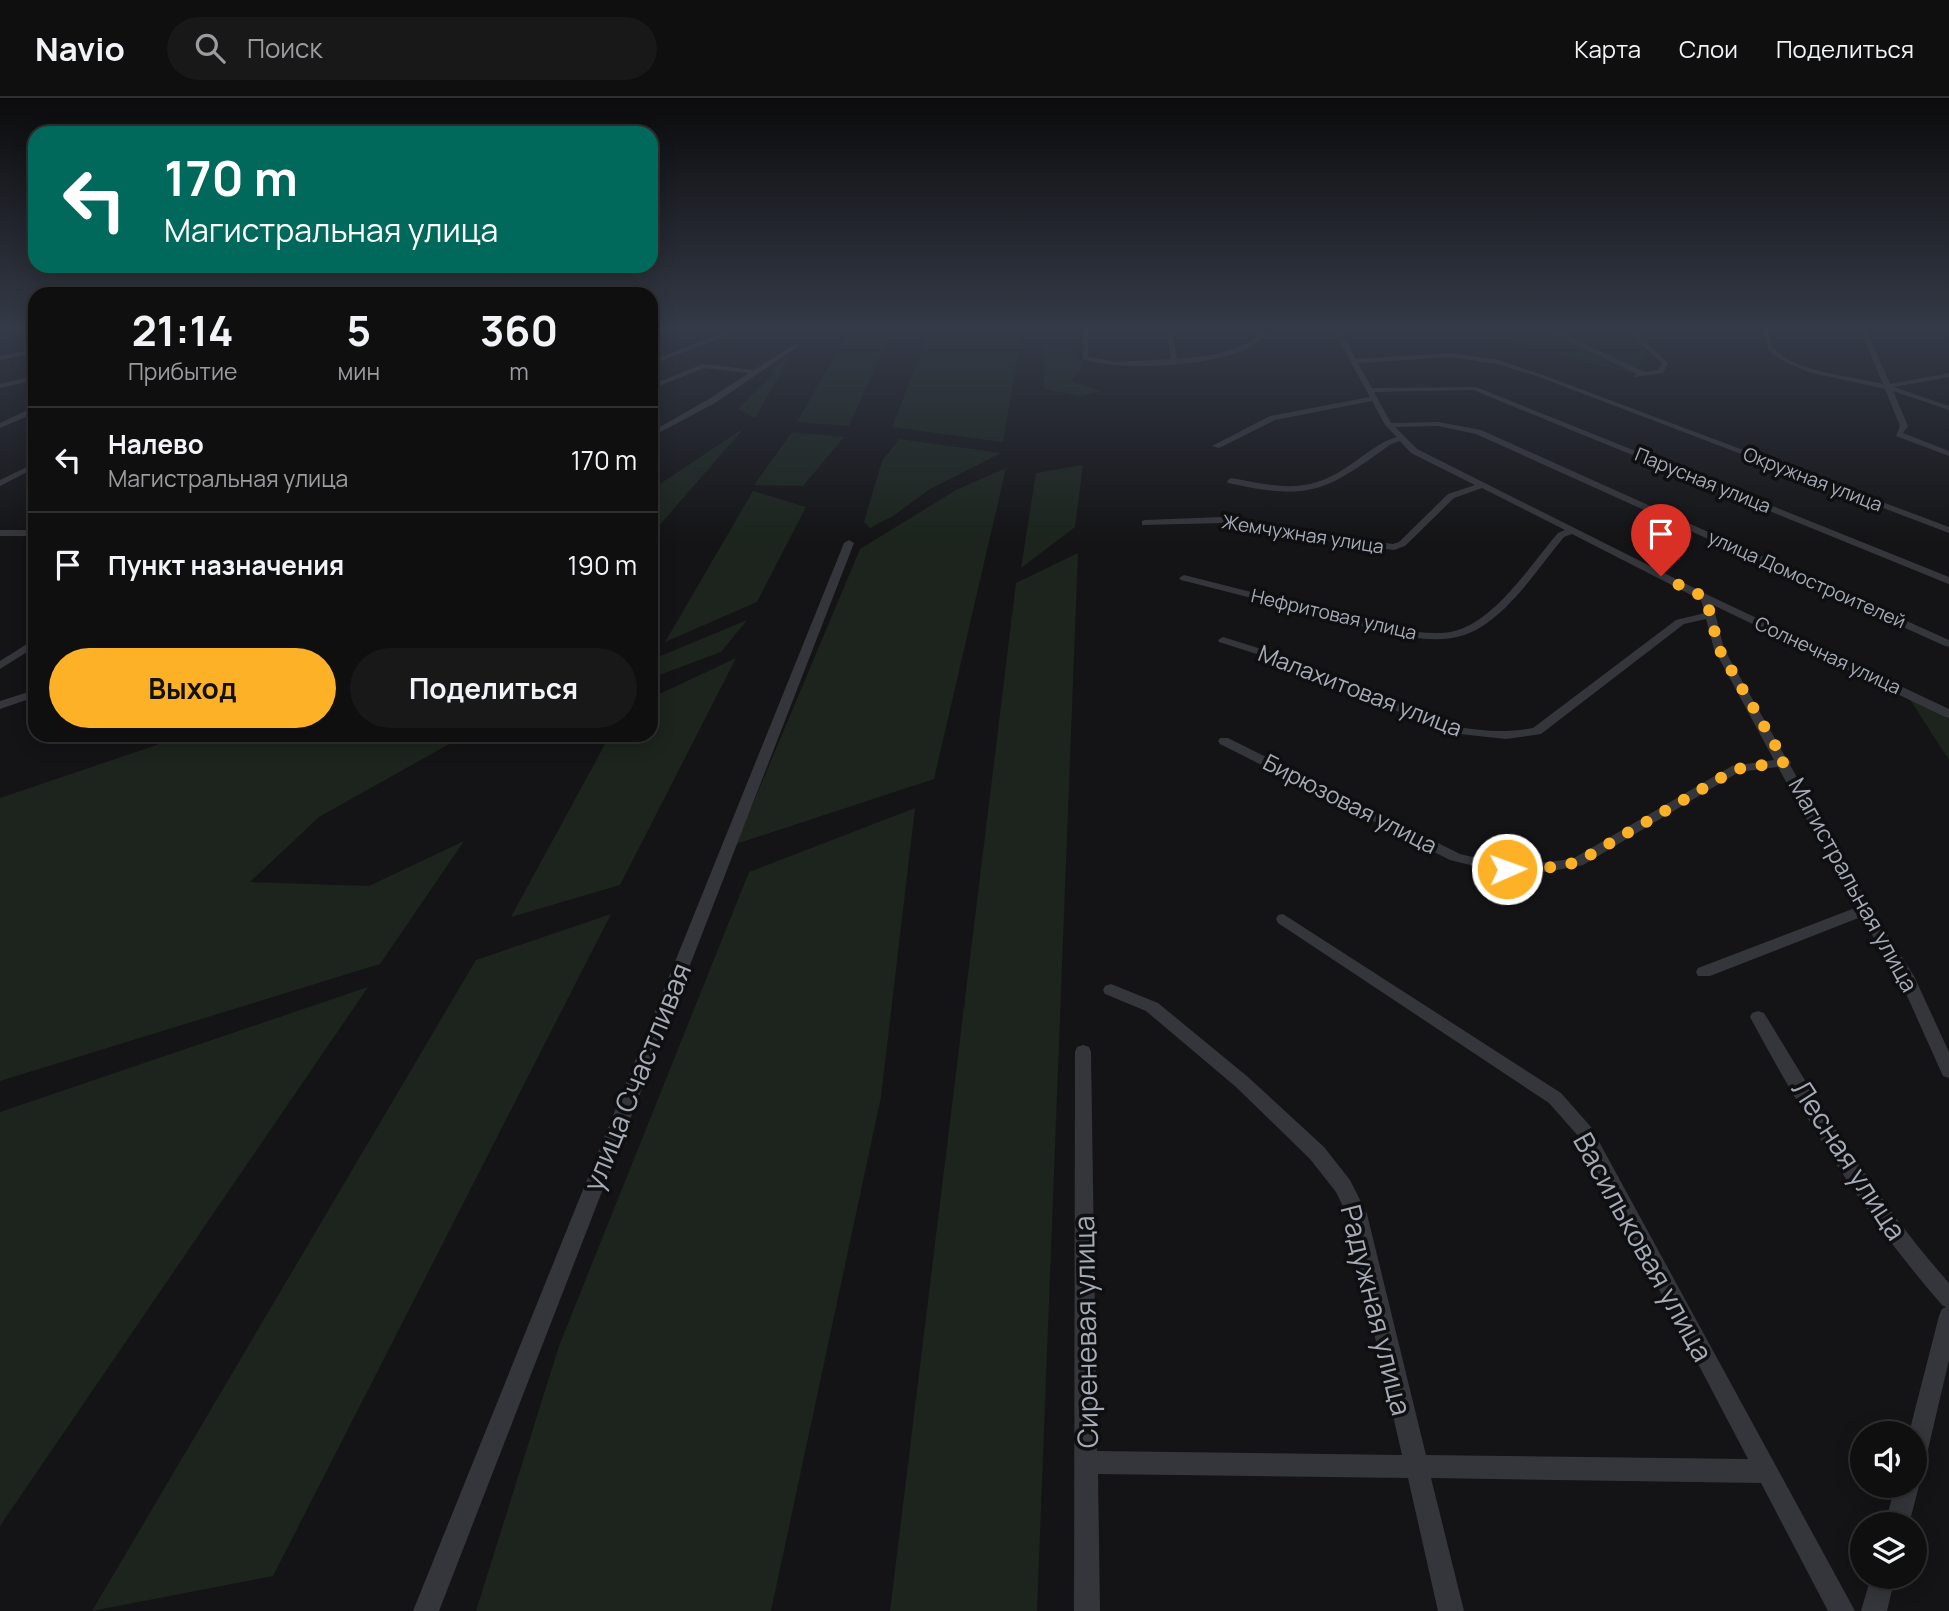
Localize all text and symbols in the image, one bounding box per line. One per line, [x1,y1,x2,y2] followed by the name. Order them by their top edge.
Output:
[167,17,657,80] search box
[35,26,125,71] text: Navio
[191,29,229,67] icon: search
[247,30,322,66] text: Поиск
[1574,32,1641,65] text: Карта
[1679,32,1738,65] text: Слои
[1776,32,1914,65] text: Поделиться
[164,144,298,211] text: 170 m
[49,154,140,245] icon: left
[164,208,498,252] text: Магистральная улица
[132,301,234,359] text: 21:14
[346,301,371,359] text: 5
[480,301,558,359] text: 360
[128,355,238,387] text: Прибытие
[337,355,380,387] text: мин
[509,355,529,387] text: m
[108,426,204,462] text: Налево
[49,441,87,479] icon: left
[1631,441,1775,519] street label: Парусная улица
[1740,441,1886,517] street label: Окружная улица
[571,442,637,478] text: 170 m
[108,462,348,494] text: Магистральная улица
[1631,504,1691,576] pin
[1220,508,1386,560] street label: Жемчужная улица
[1642,515,1680,553] icon: arrive
[1704,524,1910,634] street label: улица Домостроителей
[49,546,87,584] icon: arrive
[108,547,344,583] text: Пункт назначения
[568,547,637,583] text: 190 m
[1249,582,1419,646] street label: Нефритовая улица
[1751,610,1905,700] street label: Солнечная улица
[1254,636,1467,744] street label: Малахитовая улица
[49,648,336,728] button: Выход
[350,648,637,728] button: Поделиться
[1258,745,1443,861] street label: Бирюзовая улица
[1782,772,1926,997] street label: Магистральная улица
[1470,832,1544,906] position arrow
[573,957,699,1196] street label: улица Счастливая
[1784,1072,1916,1247] street label: Лесная улица
[1565,1125,1723,1368] street label: Васильковая улица
[1332,1200,1422,1419] street label: Радужная улица
[1064,1215,1106,1449] street label: Сиреневая улица
[1850,1421,1927,1589] map controls
[1850,1421,1927,1498] button: sound
[1850,1512,1927,1589] button: layers

